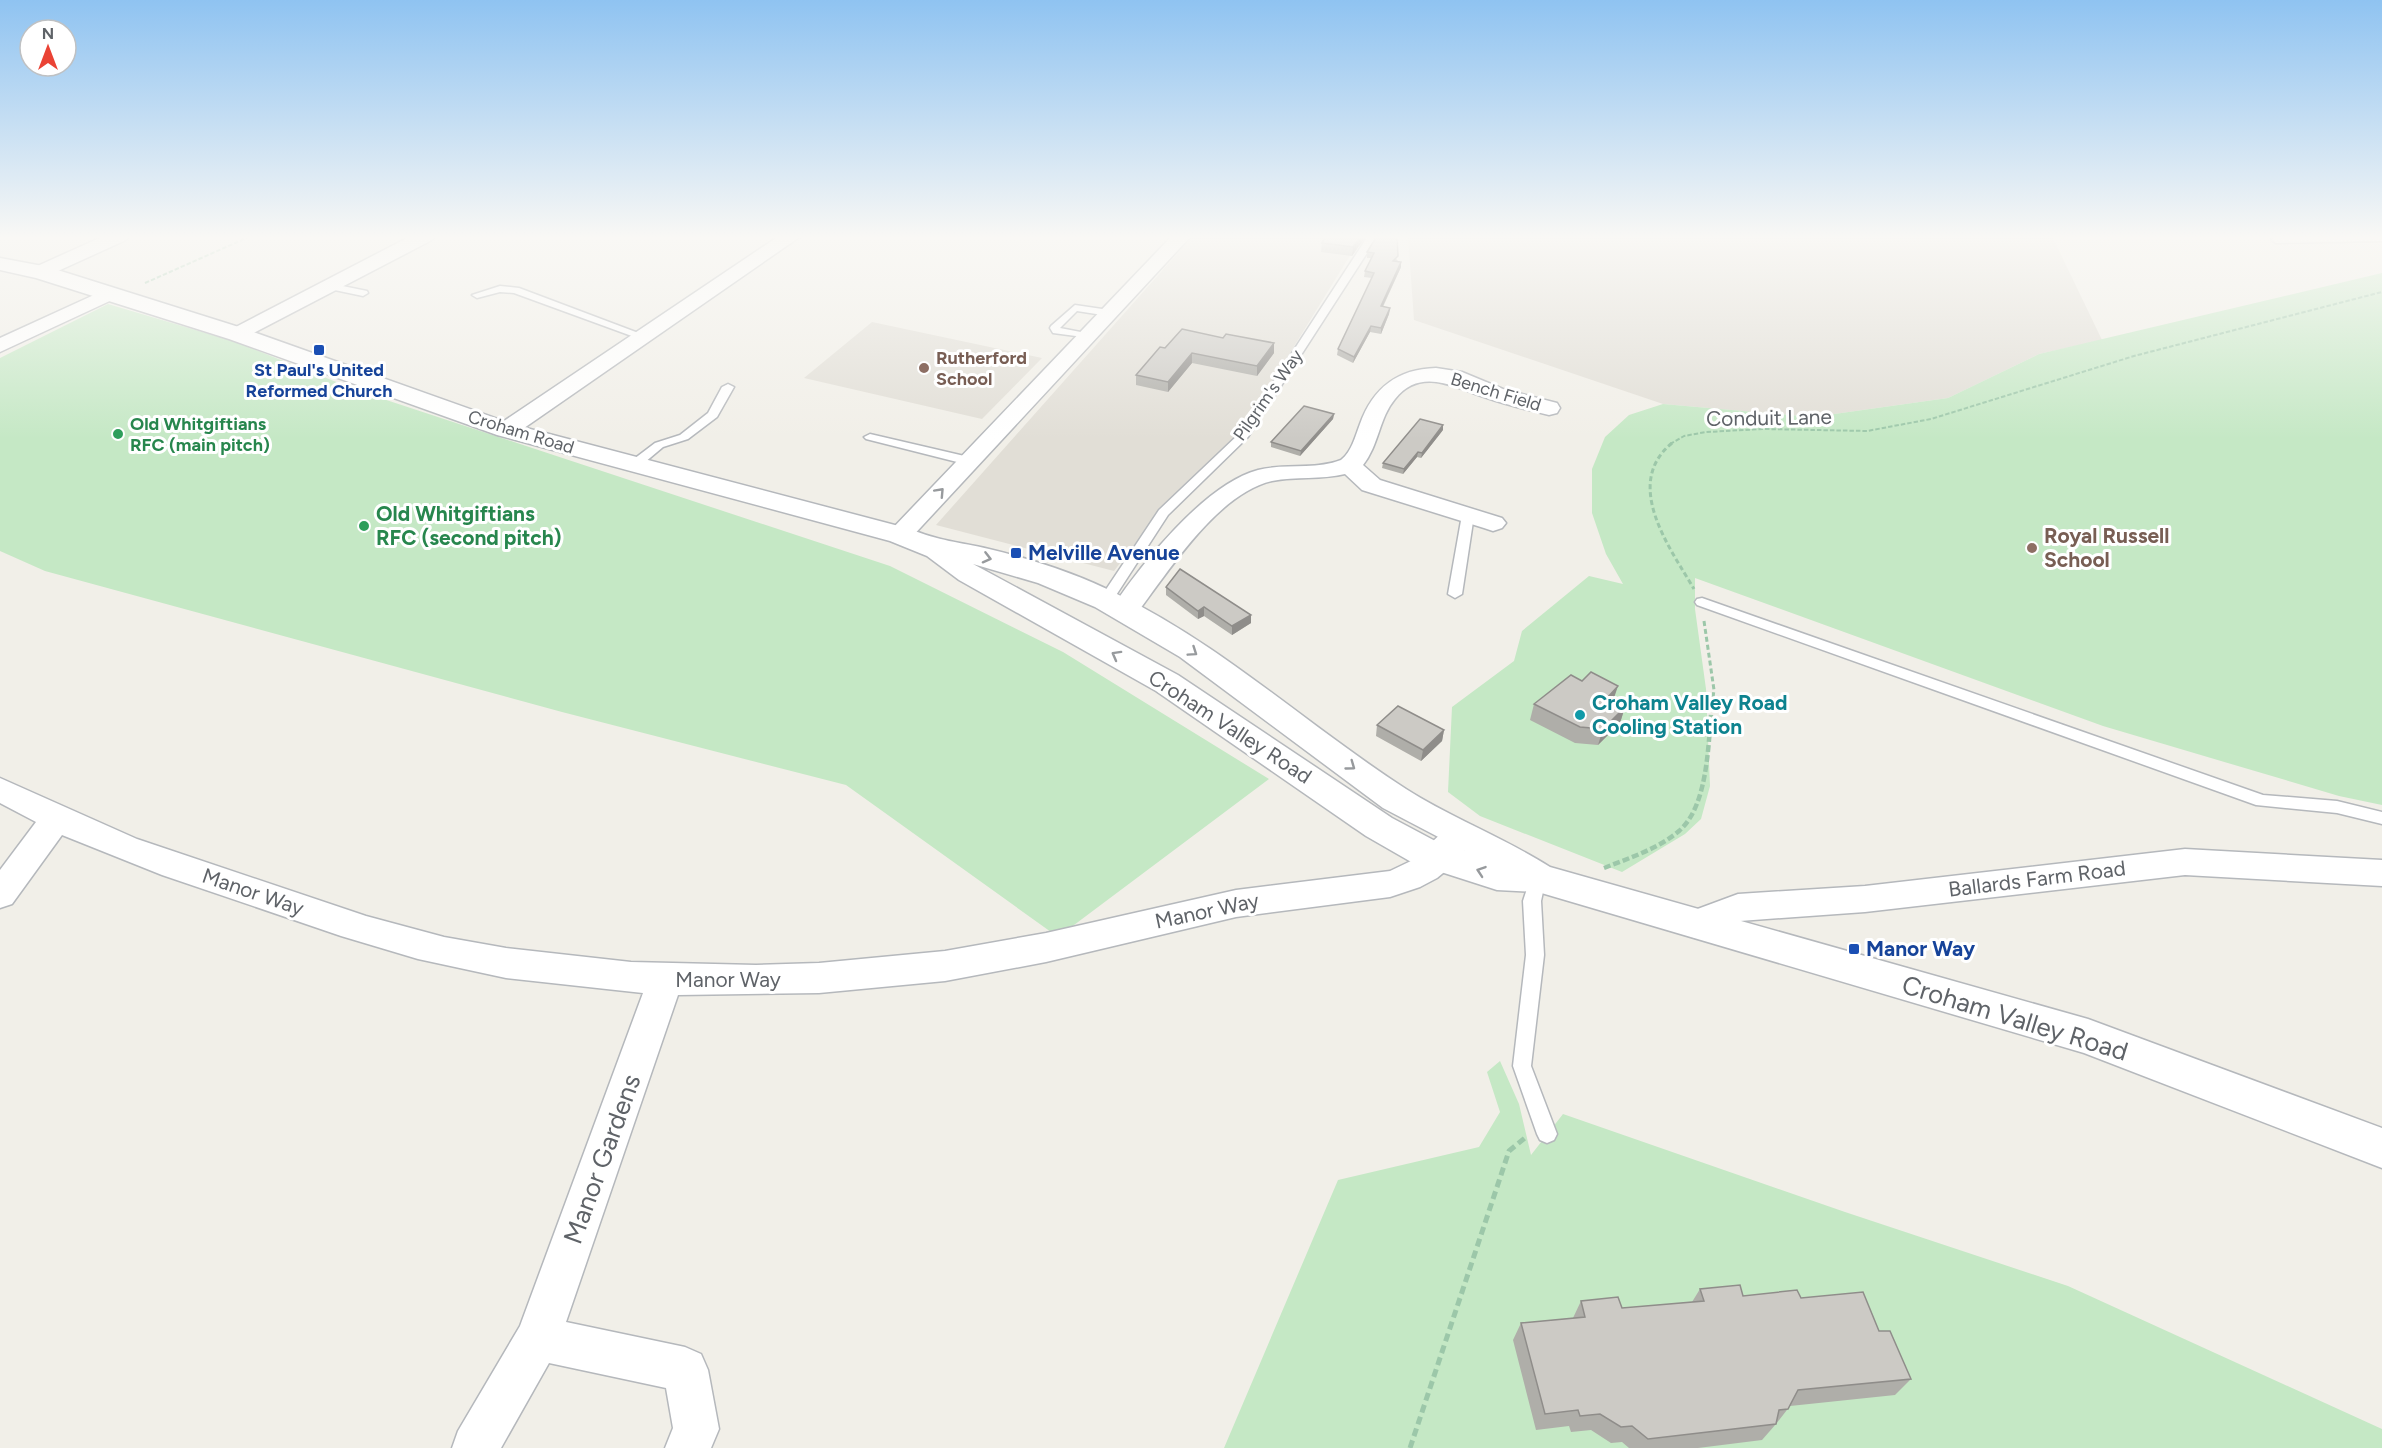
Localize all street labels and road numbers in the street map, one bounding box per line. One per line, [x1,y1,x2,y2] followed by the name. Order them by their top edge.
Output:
[1229,345,1308,445] street label: Pilgrim's Way
[1448,368,1544,416] street label: Bench Field
[1706,404,1832,431] street label: Conduit Lane
[465,405,577,459] street label: Croham Road
[1144,665,1316,789] street label: Croham Valley Road
[1947,855,2127,902] street label: Ballards Farm Road
[199,863,307,921] street label: Manor Way
[1153,887,1261,934] street label: Manor Way
[675,967,781,992] street label: Manor Way
[1898,968,2132,1068] street label: Croham Valley Road
[557,1070,647,1248] street label: Manor Gardens

